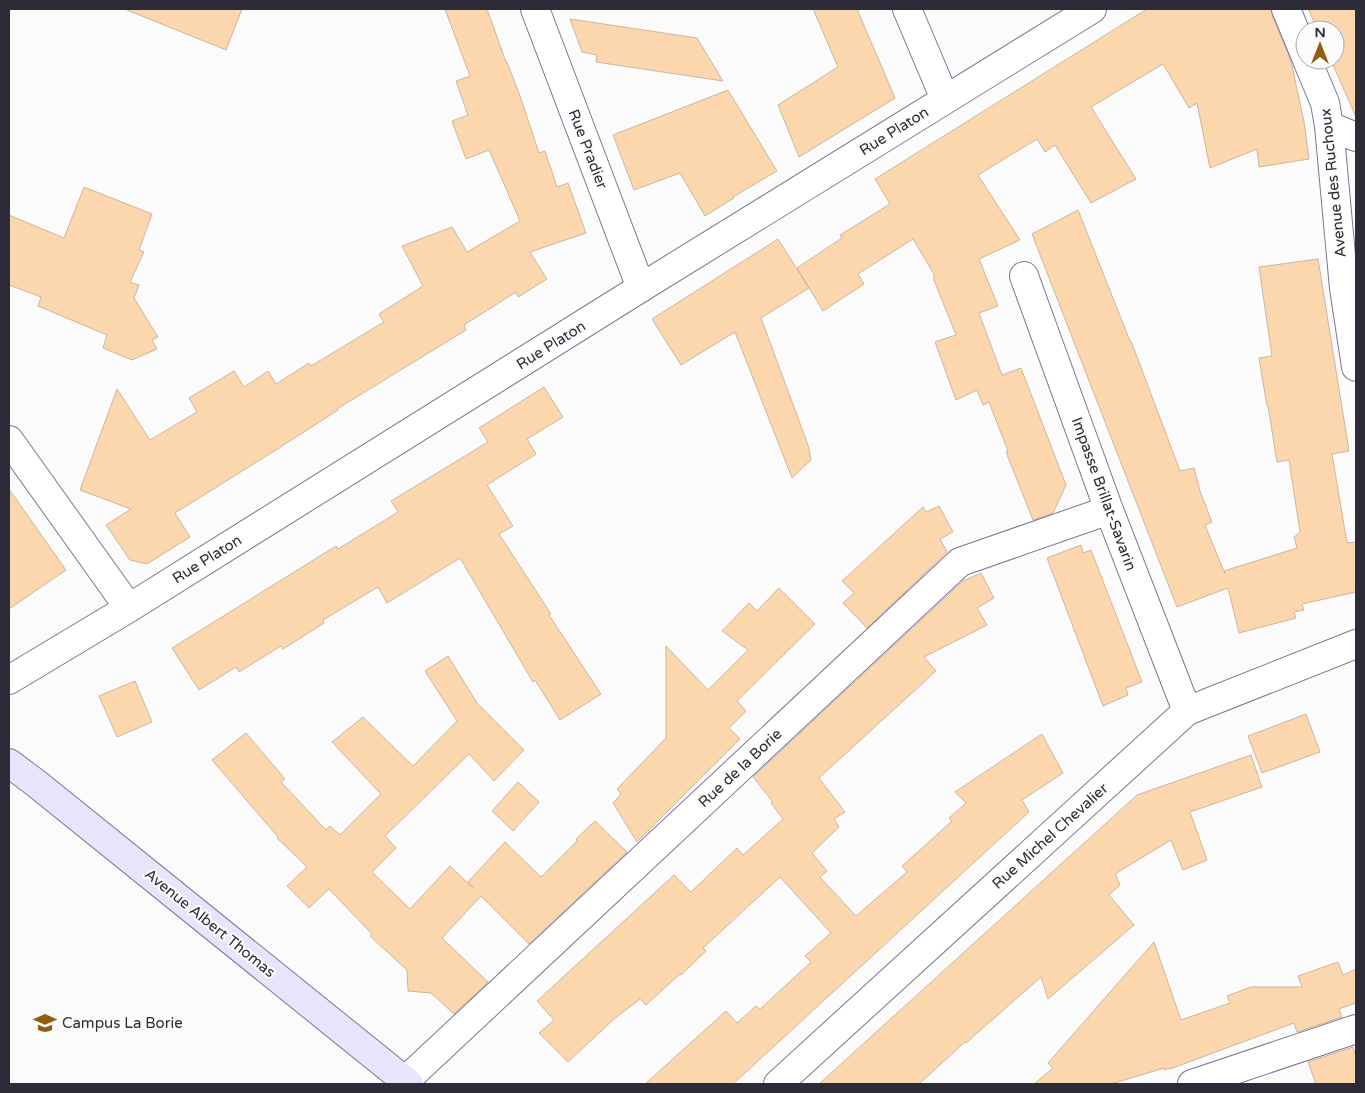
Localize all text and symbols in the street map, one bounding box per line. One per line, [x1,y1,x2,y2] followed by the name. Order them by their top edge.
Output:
[1295,20,1345,70] north arrow
[1314,24,1326,41] text: N
[856,103,932,159] street label: Rue Platon
[565,107,612,192] street label: Rue Pradier
[1316,108,1350,258] street label: Avenue des Ruchoux
[513,317,589,373] street label: Rue Platon
[1068,415,1140,573] street label: Impasse Brillat-Savarin
[169,531,245,587] street label: Rue Platon
[695,725,785,811] street label: Rue de la Borie
[988,779,1112,893] street label: Rue Michel Chevalier
[141,865,279,981] street label: Avenue Albert Thomas
[32,1010,58,1036] school or university icon: Campus La Borie
[62,1014,183,1032] place label: Campus La Borie

